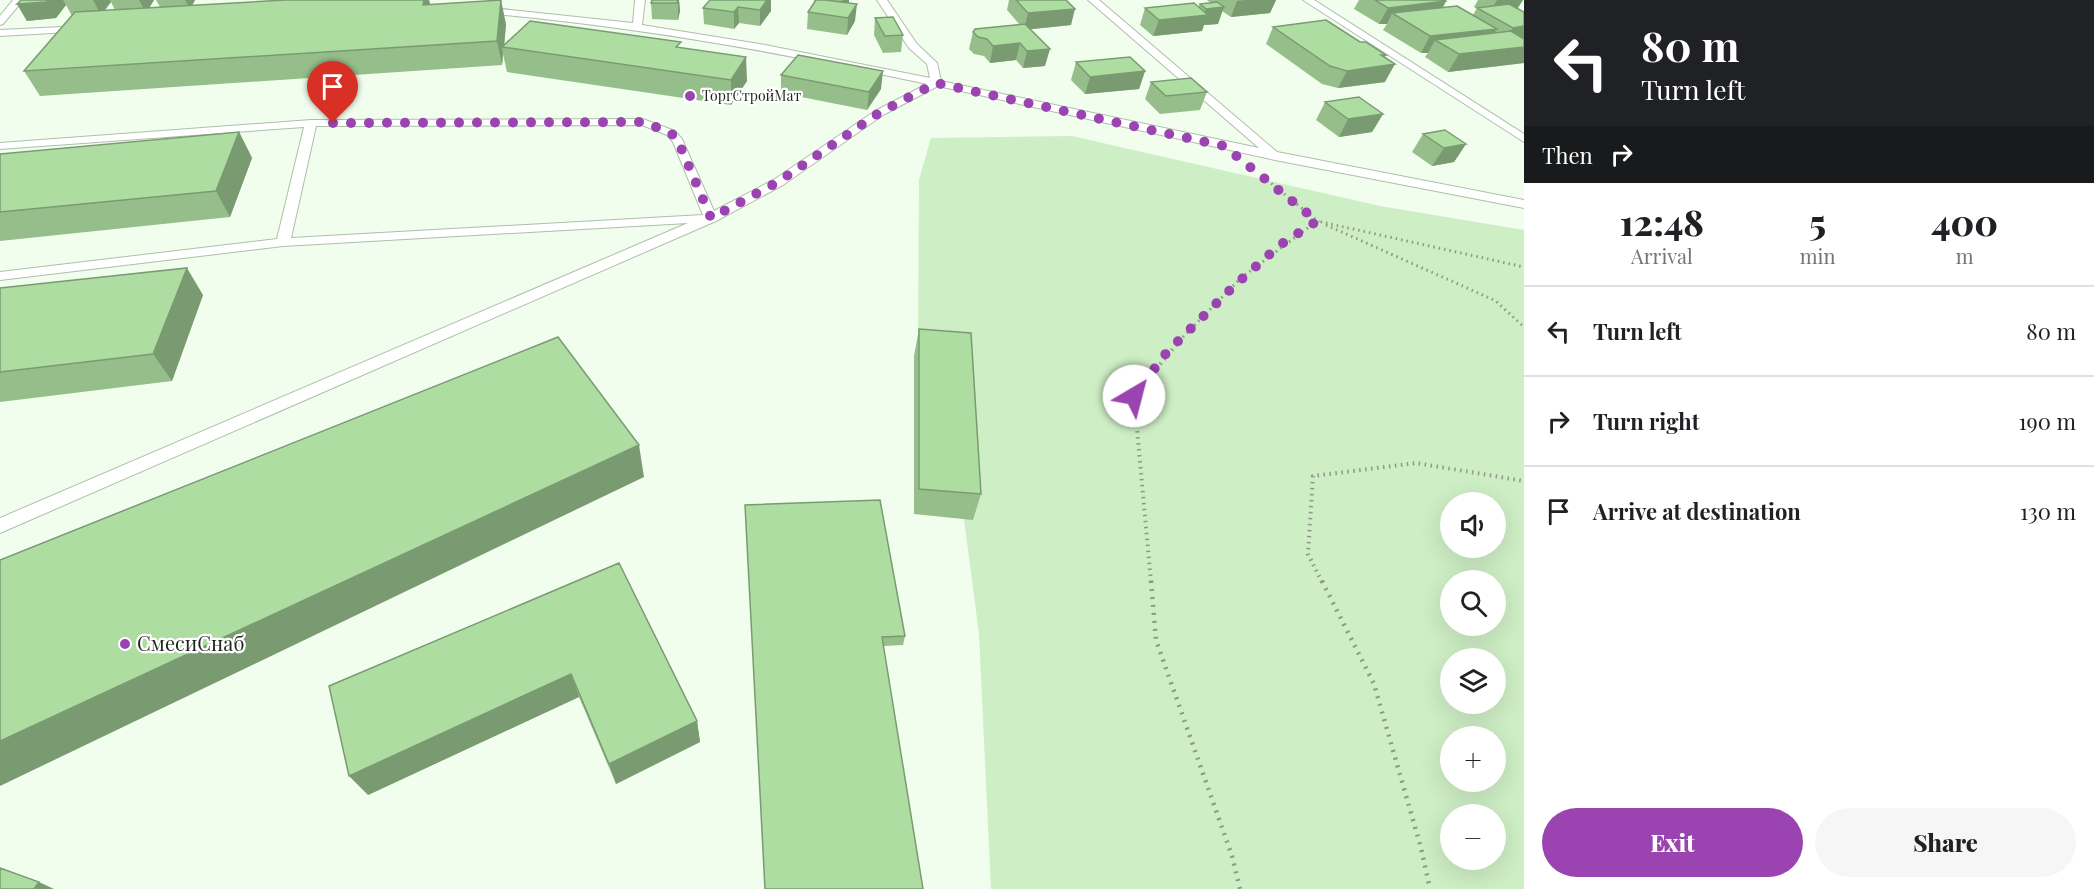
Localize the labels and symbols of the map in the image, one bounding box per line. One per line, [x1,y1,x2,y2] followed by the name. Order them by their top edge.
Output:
[307,61,358,123] pin
[702,86,801,105] place label: ТоргСтройМат
[683,89,697,103] marker: ТоргСтройМат
[1102,364,1166,428] position arrow
[137,629,244,656] place label: СмесиСнаб
[118,637,132,651] marker: СмесиСнаб

